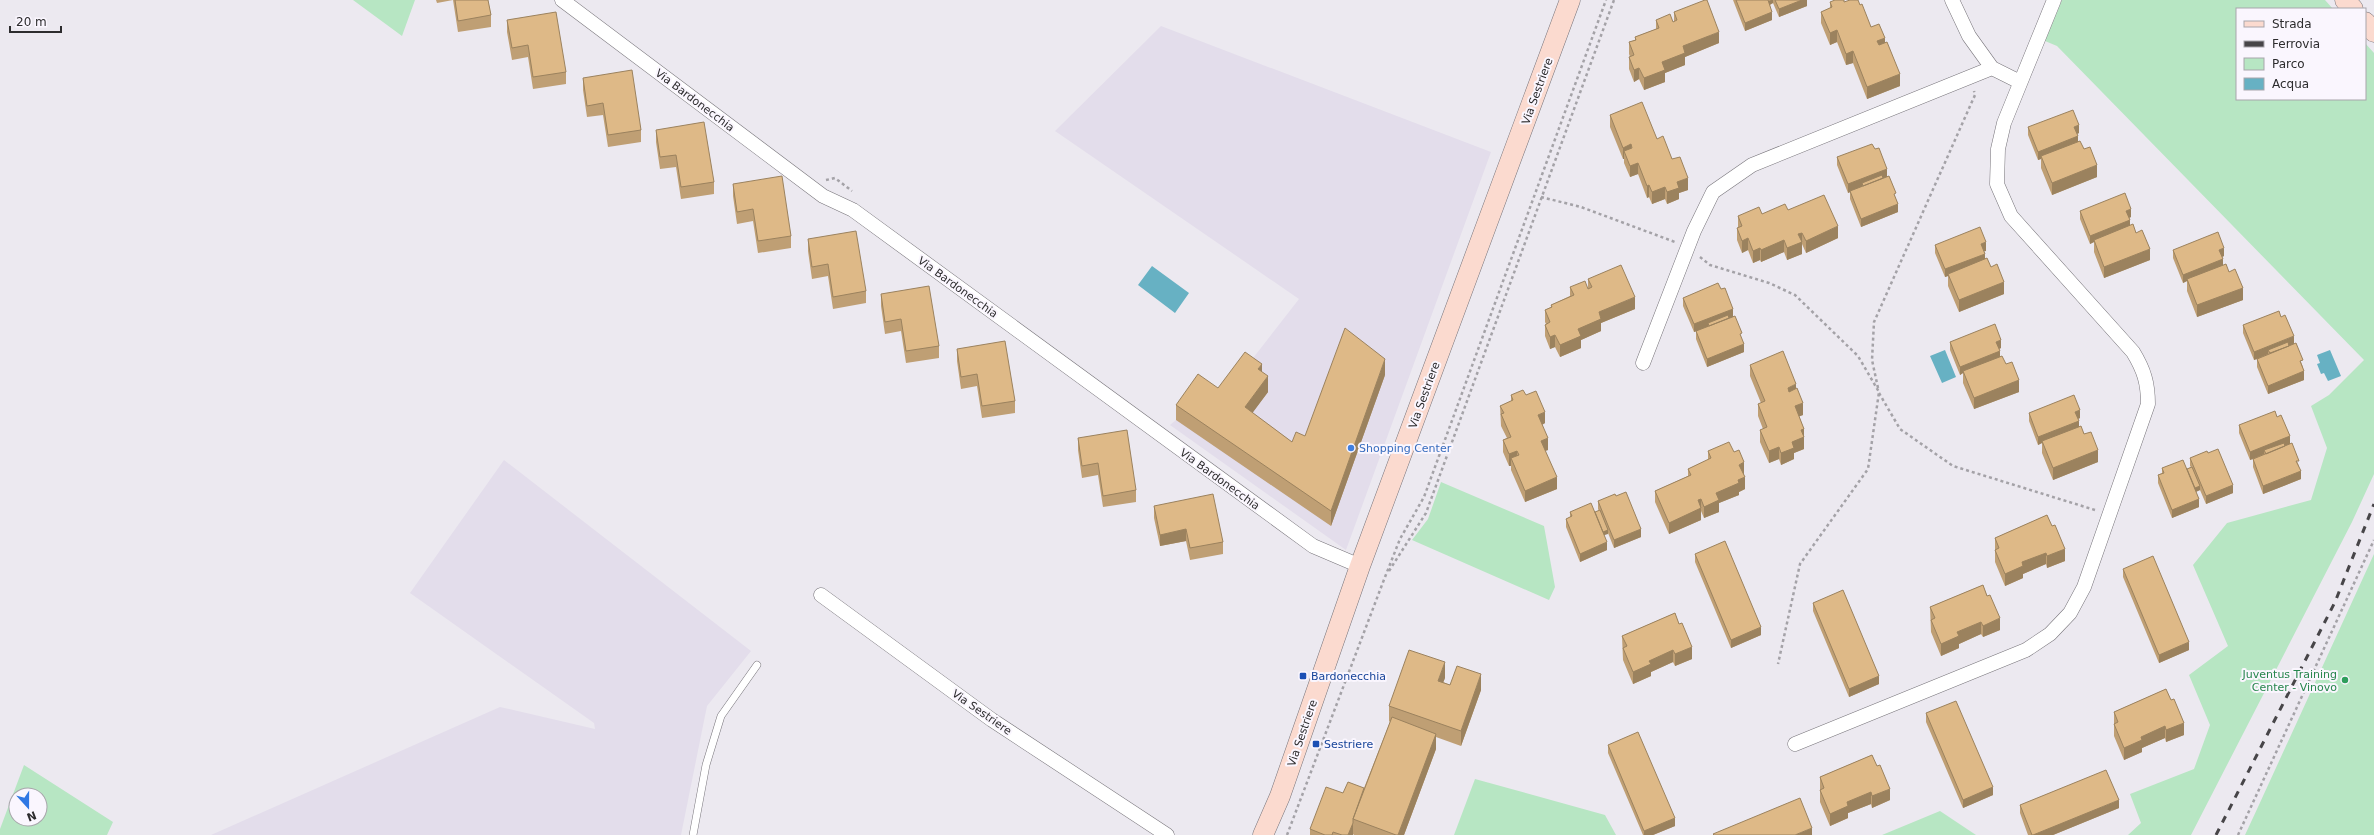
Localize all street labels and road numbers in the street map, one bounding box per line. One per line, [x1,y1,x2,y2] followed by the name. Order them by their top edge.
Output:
[1519,56,1556,126] street label: Via Sestriere
[653,66,737,134] street label: Via Bardonecchia
[915,254,1000,321] street label: Via Bardonecchia
[1406,360,1443,430] street label: Via Sestriere
[1177,446,1262,513] street label: Via Bardonecchia
[949,687,1014,738] street label: Via Sestriere
[1285,698,1320,768] street label: Via Sestriere

